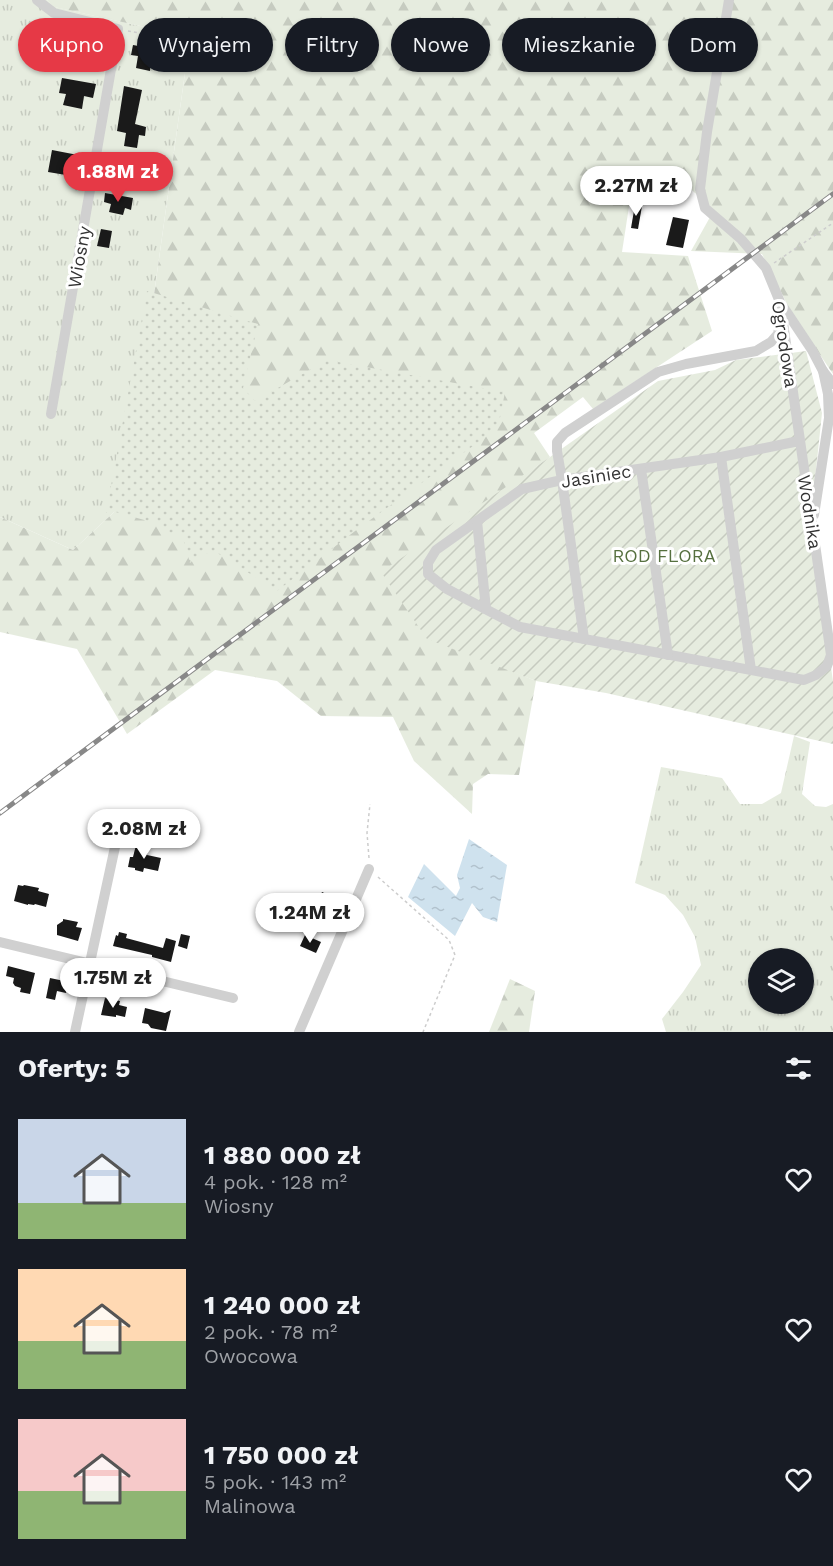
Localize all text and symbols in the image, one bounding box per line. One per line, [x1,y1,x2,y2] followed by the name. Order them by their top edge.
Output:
[18,18,125,72] chip: Kupno
[137,18,273,72] chip: Wynajem
[285,18,379,72] chip: Filtry
[391,18,490,72] chip: Nowe
[502,18,656,72] chip: Mieszkanie
[668,18,758,72] chip: Dom
[56,152,180,203] pin: 1.88M zł
[77,159,159,183] text: 1.88M zł
[574,166,698,217] pin: 2.27M zł
[594,173,678,197] text: 2.27M zł
[63,224,95,290] street label: Wiosny
[768,299,802,389] street label: Ogrodowa
[559,460,633,492] street label: Jasiniec
[794,473,826,551] street label: Wodnika
[612,545,716,566] park label: ROD FLORA
[82,809,206,860] pin: 2.08M zł
[101,816,187,840] text: 2.08M zł
[248,893,372,944] pin: 1.24M zł
[269,900,351,924] text: 1.24M zł
[748,948,814,1014] map controls
[748,948,814,1014] button: layers
[51,958,175,1009] pin: 1.75M zł
[74,965,152,989] text: 1.75M zł
[782,1052,815,1085] icon: filters
[18,1053,131,1083] text: Oferty: 5
[204,1140,361,1170] text: 1 880 000 zł
[66,1143,138,1215] icon: home
[782,1163,815,1196] icon: heart
[204,1170,347,1194] text: 4 pok. · 128 m²
[204,1194,274,1218] text: Wiosny
[204,1290,360,1320] text: 1 240 000 zł
[66,1293,138,1365] icon: home
[782,1313,815,1346] icon: heart
[204,1320,337,1344] text: 2 pok. · 78 m²
[204,1344,298,1368] text: Owocowa
[204,1440,358,1470] text: 1 750 000 zł
[66,1443,138,1515] icon: home
[782,1463,815,1496] icon: heart
[204,1470,346,1494] text: 5 pok. · 143 m²
[204,1494,296,1518] text: Malinowa

